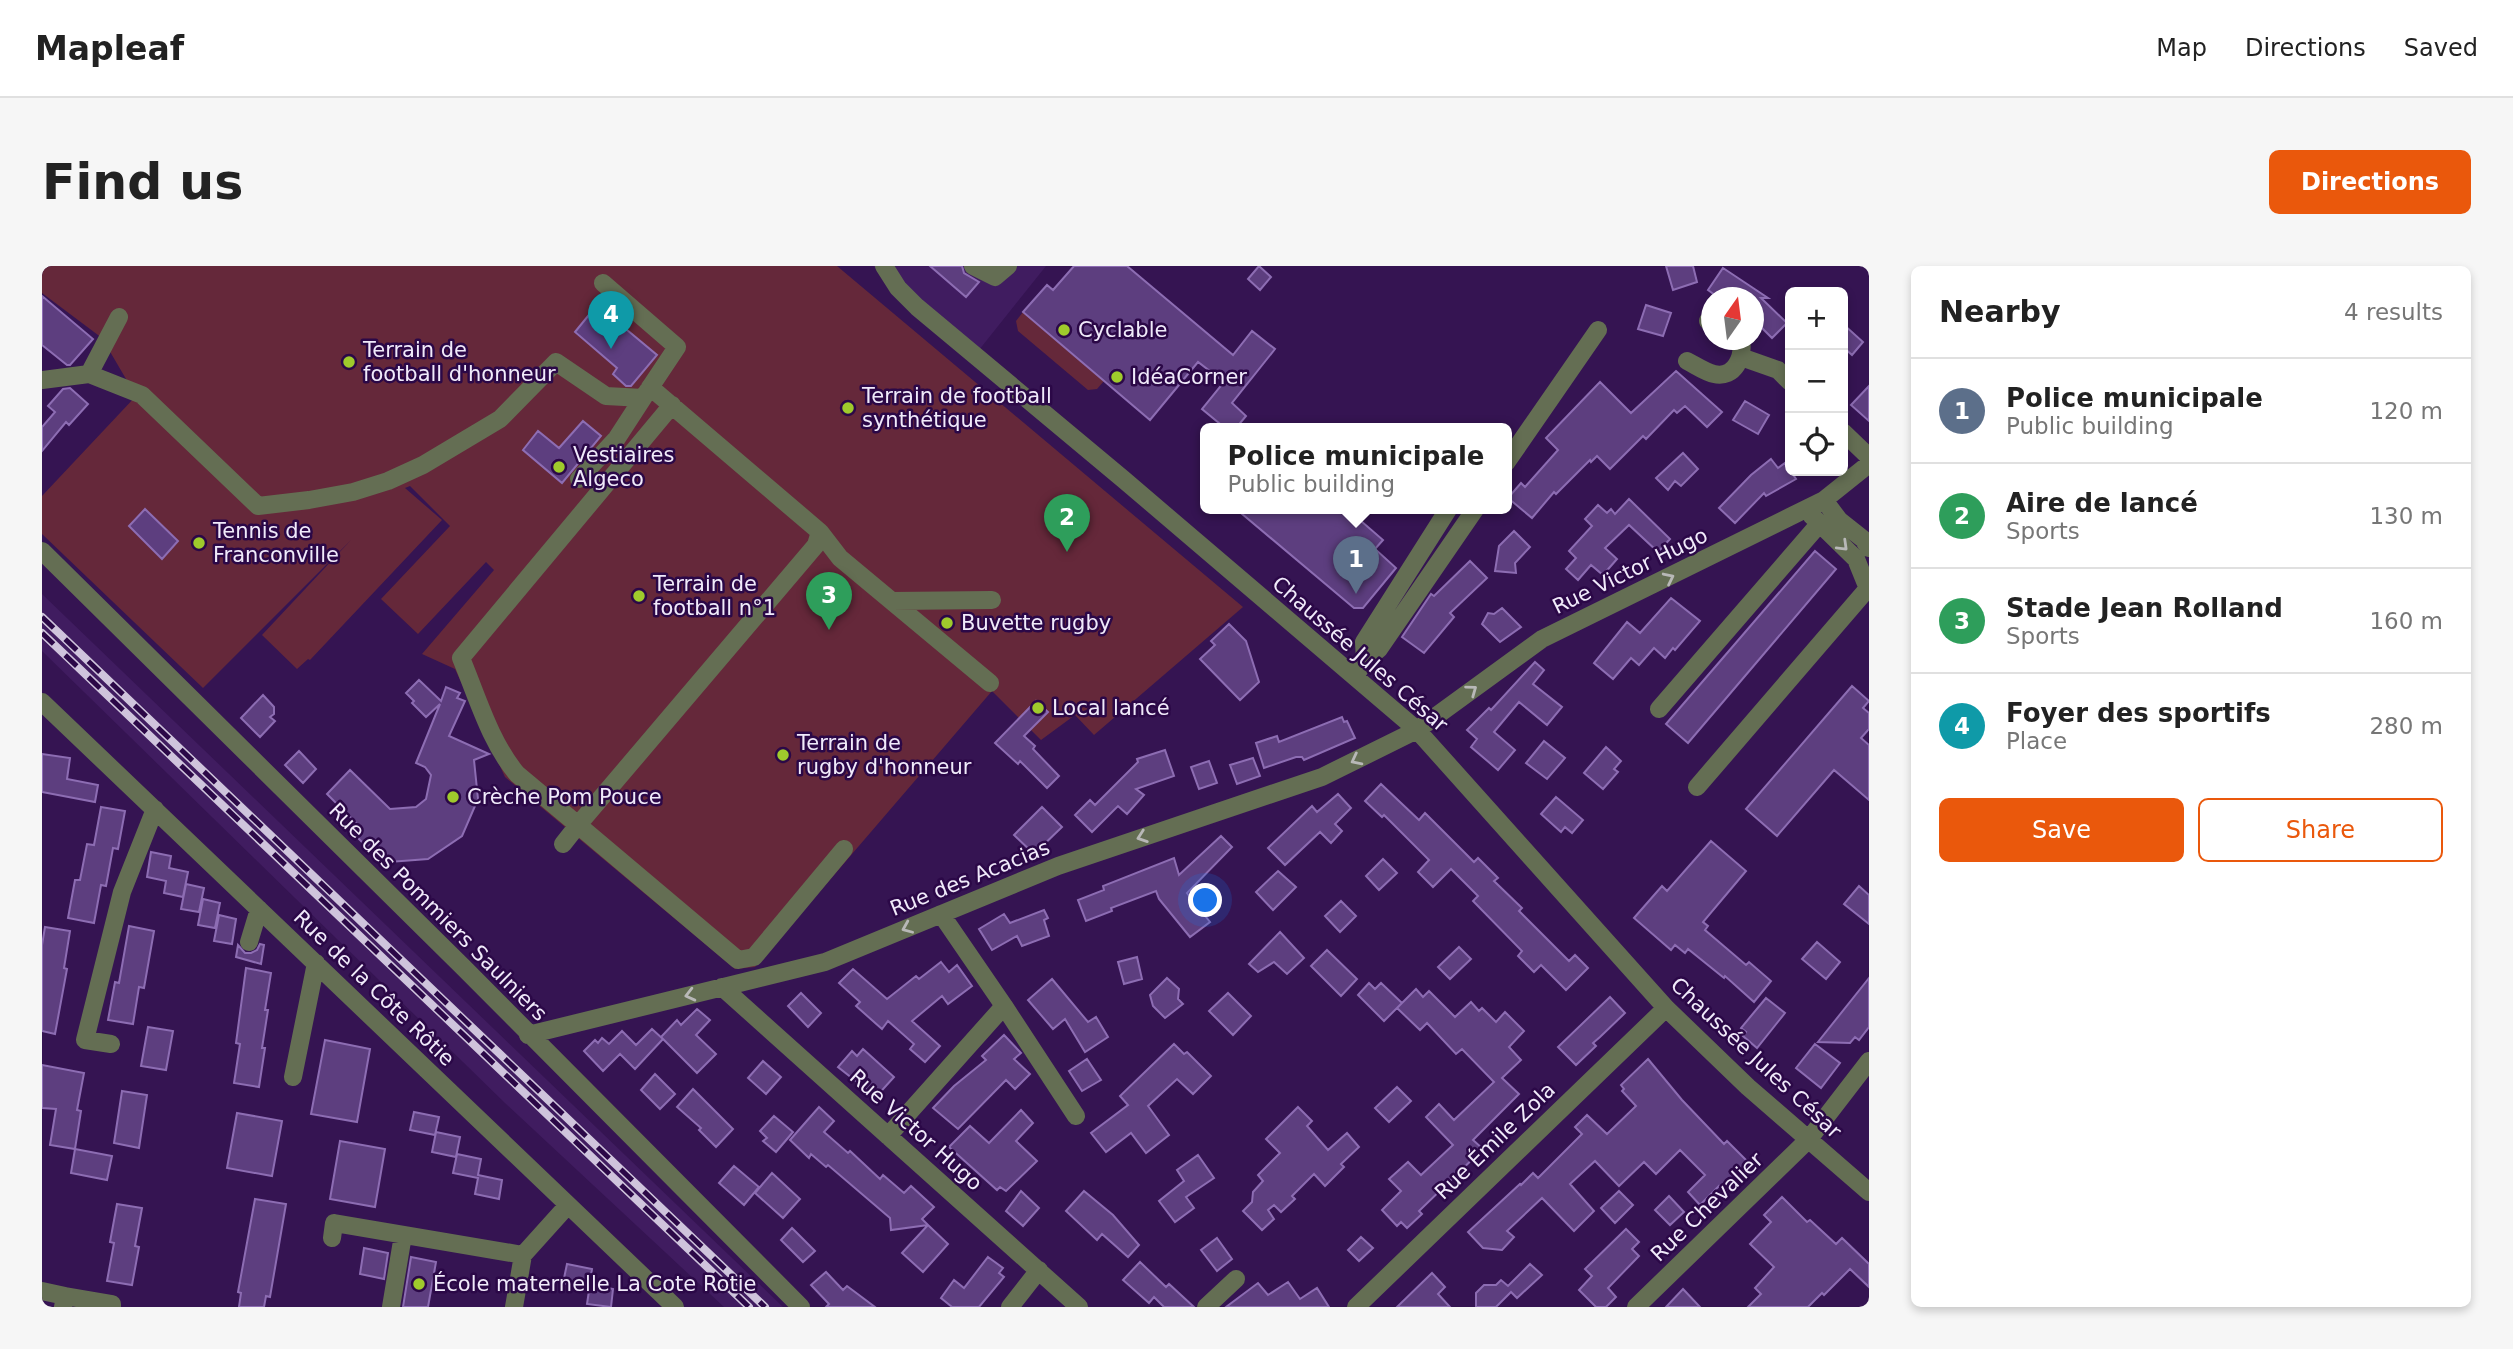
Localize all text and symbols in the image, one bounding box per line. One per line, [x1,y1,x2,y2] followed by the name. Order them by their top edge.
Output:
[35,29,184,68] text: Mapleaf
[2156,34,2207,62] text: Map
[2245,34,2366,62] text: Directions
[2404,34,2478,62] text: Saved
[2269,150,2471,214] button: Directions
[42,154,243,211] text: Find us
[1701,287,1764,350] north arrow
[1785,287,1848,476] map controls
[1785,287,1848,350] button: +
[588,291,634,349] pin: 4
[1939,294,2061,329] text: Nearby
[2344,299,2443,325] text: 4 results
[1078,318,1167,342] place label: Cyclable
[1056,322,1072,338] marker: Cyclable
[362,338,556,386] place label: Terrain de football d'honneur
[1785,350,1848,413] button: −
[341,354,357,370] marker: Terrain de football d'honneur
[1131,365,1247,389] place label: IdéaCorner
[1109,369,1125,385] marker: IdéaCorner
[2006,383,2263,413] text: Police municipale
[861,384,1052,432] place label: Terrain de football synthétique
[1954,398,1970,424] text: 1
[2369,398,2443,424] text: 120 m
[840,400,856,416] marker: Terrain de football synthétique
[1785,413,1848,476] button: locate
[2006,413,2174,439] text: Public building
[1200,423,1512,514] popup
[1228,441,1484,471] text: Police municipale
[573,443,674,491] place label: Vestiaires Algeco
[551,459,567,475] marker: Vestiaires Algeco
[1228,471,1395,497] text: Public building
[2006,488,2198,518] text: Aire de lancé
[1044,494,1090,552] pin: 2
[1954,503,1970,529] text: 2
[2369,503,2443,529] text: 130 m
[2006,518,2080,544] text: Sports
[212,519,339,567] place label: Tennis de Franconville
[1549,523,1711,619] street label: Rue Victor Hugo
[191,535,207,551] marker: Tennis de Franconville
[1333,536,1379,594] pin: 1
[1835,537,1848,550] one-way arrow
[1267,571,1453,737] street label: Chaussée Jules César
[652,572,776,620] place label: Terrain de football n°1
[806,572,852,630] pin: 3
[1662,572,1674,586] one-way arrow
[631,588,647,604] marker: Terrain de football n°1
[2006,593,2283,623] text: Stade Jean Rolland
[1954,608,1970,634] text: 3
[2369,608,2443,634] text: 160 m
[961,611,1111,635] place label: Buvette rugby
[939,615,955,631] marker: Buvette rugby
[2006,623,2080,649] text: Sports
[1464,686,1477,698] one-way arrow
[1052,696,1170,720] place label: Local lancé
[2006,698,2271,728] text: Foyer des sportifs
[1030,700,1046,716] marker: Local lancé
[1954,713,1970,739] text: 4
[2369,713,2443,739] text: 280 m
[2006,728,2067,754] text: Place
[796,731,972,779] place label: Terrain de rugby d'honneur
[775,747,791,763] marker: Terrain de rugby d'honneur
[1351,752,1363,766] one-way arrow
[467,785,662,809] place label: Crèche Pom Pouce
[445,789,461,805] marker: Crèche Pom Pouce
[324,798,552,1026] street label: Rue des Pommiers Saulniers
[1939,798,2184,862] button: Save
[2198,798,2443,862] button: Share
[1137,829,1149,844] one-way arrow
[887,835,1053,921] street label: Rue des Acacias
[1188,883,1222,917] your location
[289,905,459,1071] street label: Rue de la Côte Rôtie
[902,920,914,934] one-way arrow
[1666,973,1847,1144] street label: Chaussée Jules César
[685,987,697,1001] one-way arrow
[845,1064,987,1196] street label: Rue Victor Hugo
[1429,1077,1560,1204] street label: Rue Émile Zola
[1646,1147,1768,1266] street label: Rue Chevalier
[433,1271,756,1296] place label: École maternelle La Cote Rotie
[411,1276,427,1292] marker: École maternelle La Cote Rotie

